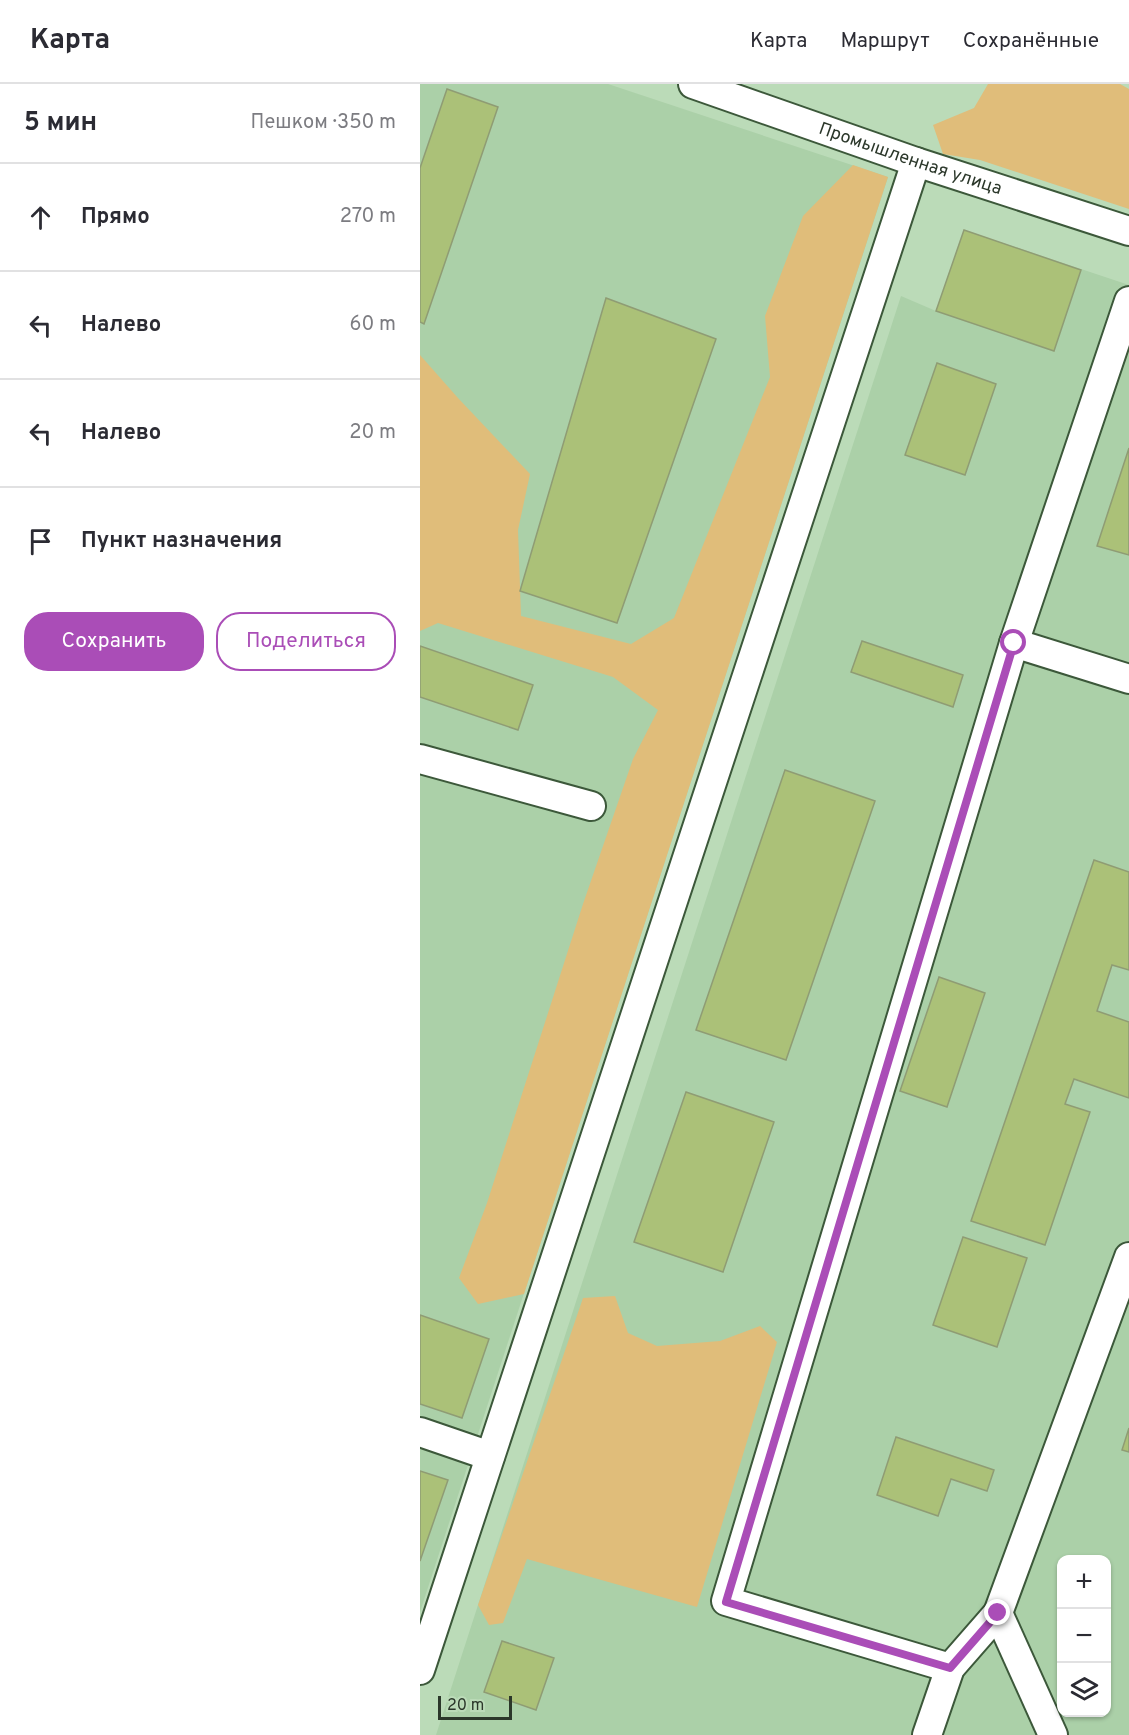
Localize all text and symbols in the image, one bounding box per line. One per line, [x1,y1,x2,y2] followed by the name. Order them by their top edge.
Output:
[30,23,110,59] text: Карта
[750,28,807,55] text: Карта
[840,28,930,55] text: Маршрут
[963,28,1099,55] text: Сохранённые
[24,107,97,140] text: 5 мин
[251,110,396,136] text: Пешком · 350 m
[816,117,1005,201] street label: Промышленная улица
[24,201,57,234] icon: ahead
[81,204,150,231] text: Прямо
[340,204,396,230] text: 270 m
[24,309,57,342] icon: left
[81,312,161,339] text: Налево
[350,312,396,338] text: 60 m
[24,417,57,450] icon: left
[81,420,161,447] text: Налево
[349,420,396,446] text: 20 m
[24,525,57,558] icon: arrive
[81,528,282,555] text: Пункт назначения
[24,612,204,671] button: Сохранить
[216,612,396,671] button: Поделиться
[1000,629,1026,655] route start
[1057,1555,1111,1717] map controls
[1057,1555,1111,1609] button: +
[984,1599,1010,1625] route end
[1057,1609,1111,1663] button: −
[1057,1663,1111,1717] button: layers
[438,1693,512,1720] scale bar
[447,1696,484,1716] text: 20 m

